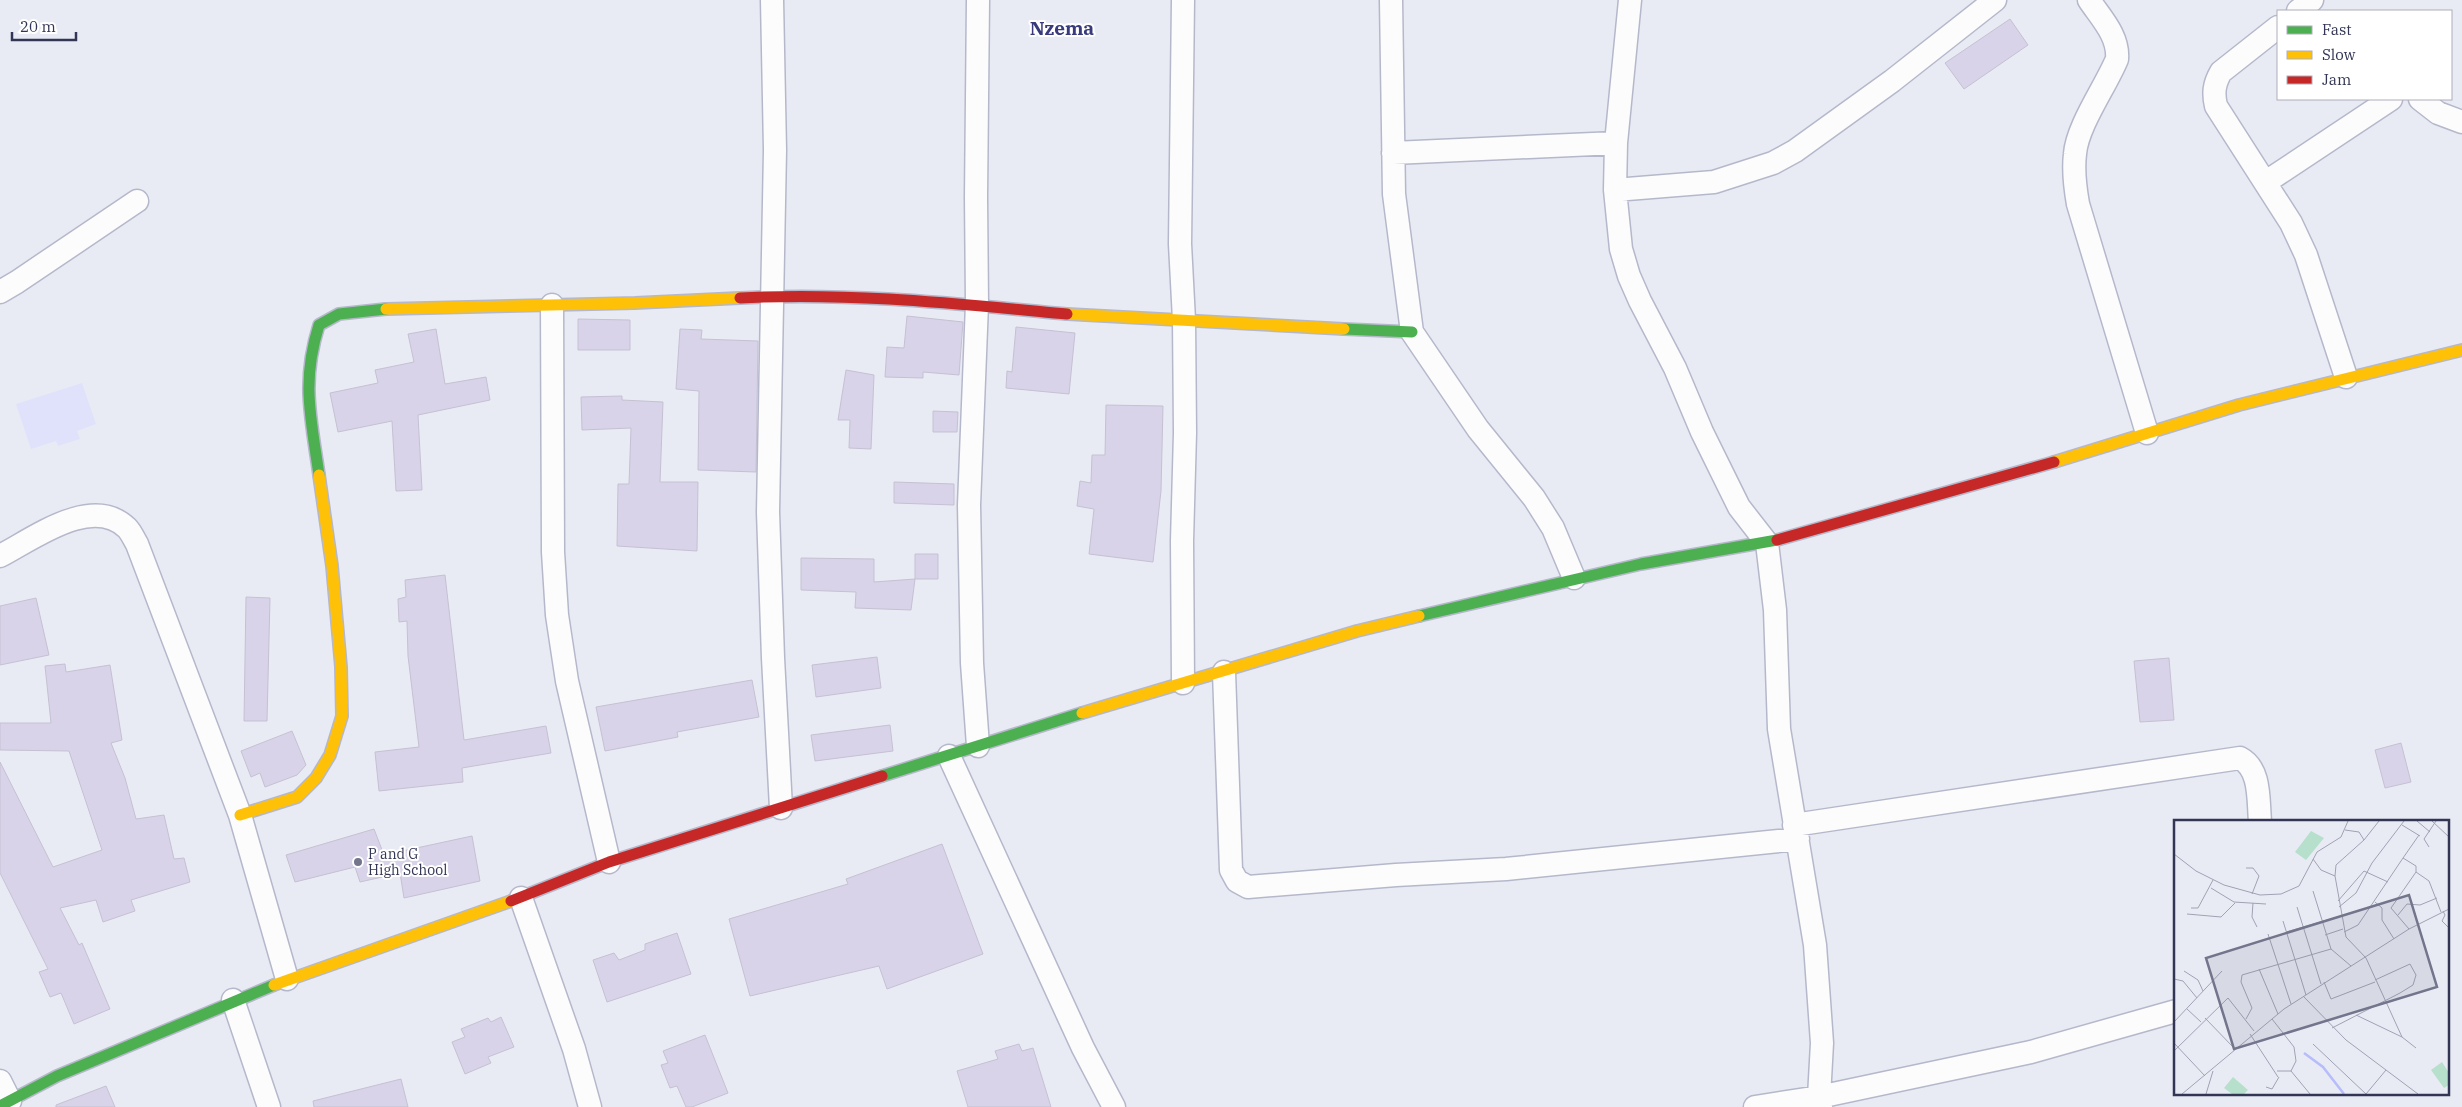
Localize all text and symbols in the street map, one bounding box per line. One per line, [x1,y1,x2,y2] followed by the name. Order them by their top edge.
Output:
[12,10,76,42] scale bar
[2277,10,2452,100] legend
[1030,16,1094,40] district label: Nzema
[20,17,56,36] text: 20 m
[2322,20,2352,39] text: Fast
[2322,45,2356,64] text: Slow
[2322,70,2351,89] text: Jam
[2174,820,2450,1094] inset map
[368,845,447,879] place label: P and G High School
[352,856,364,868] marker: P and G High School

